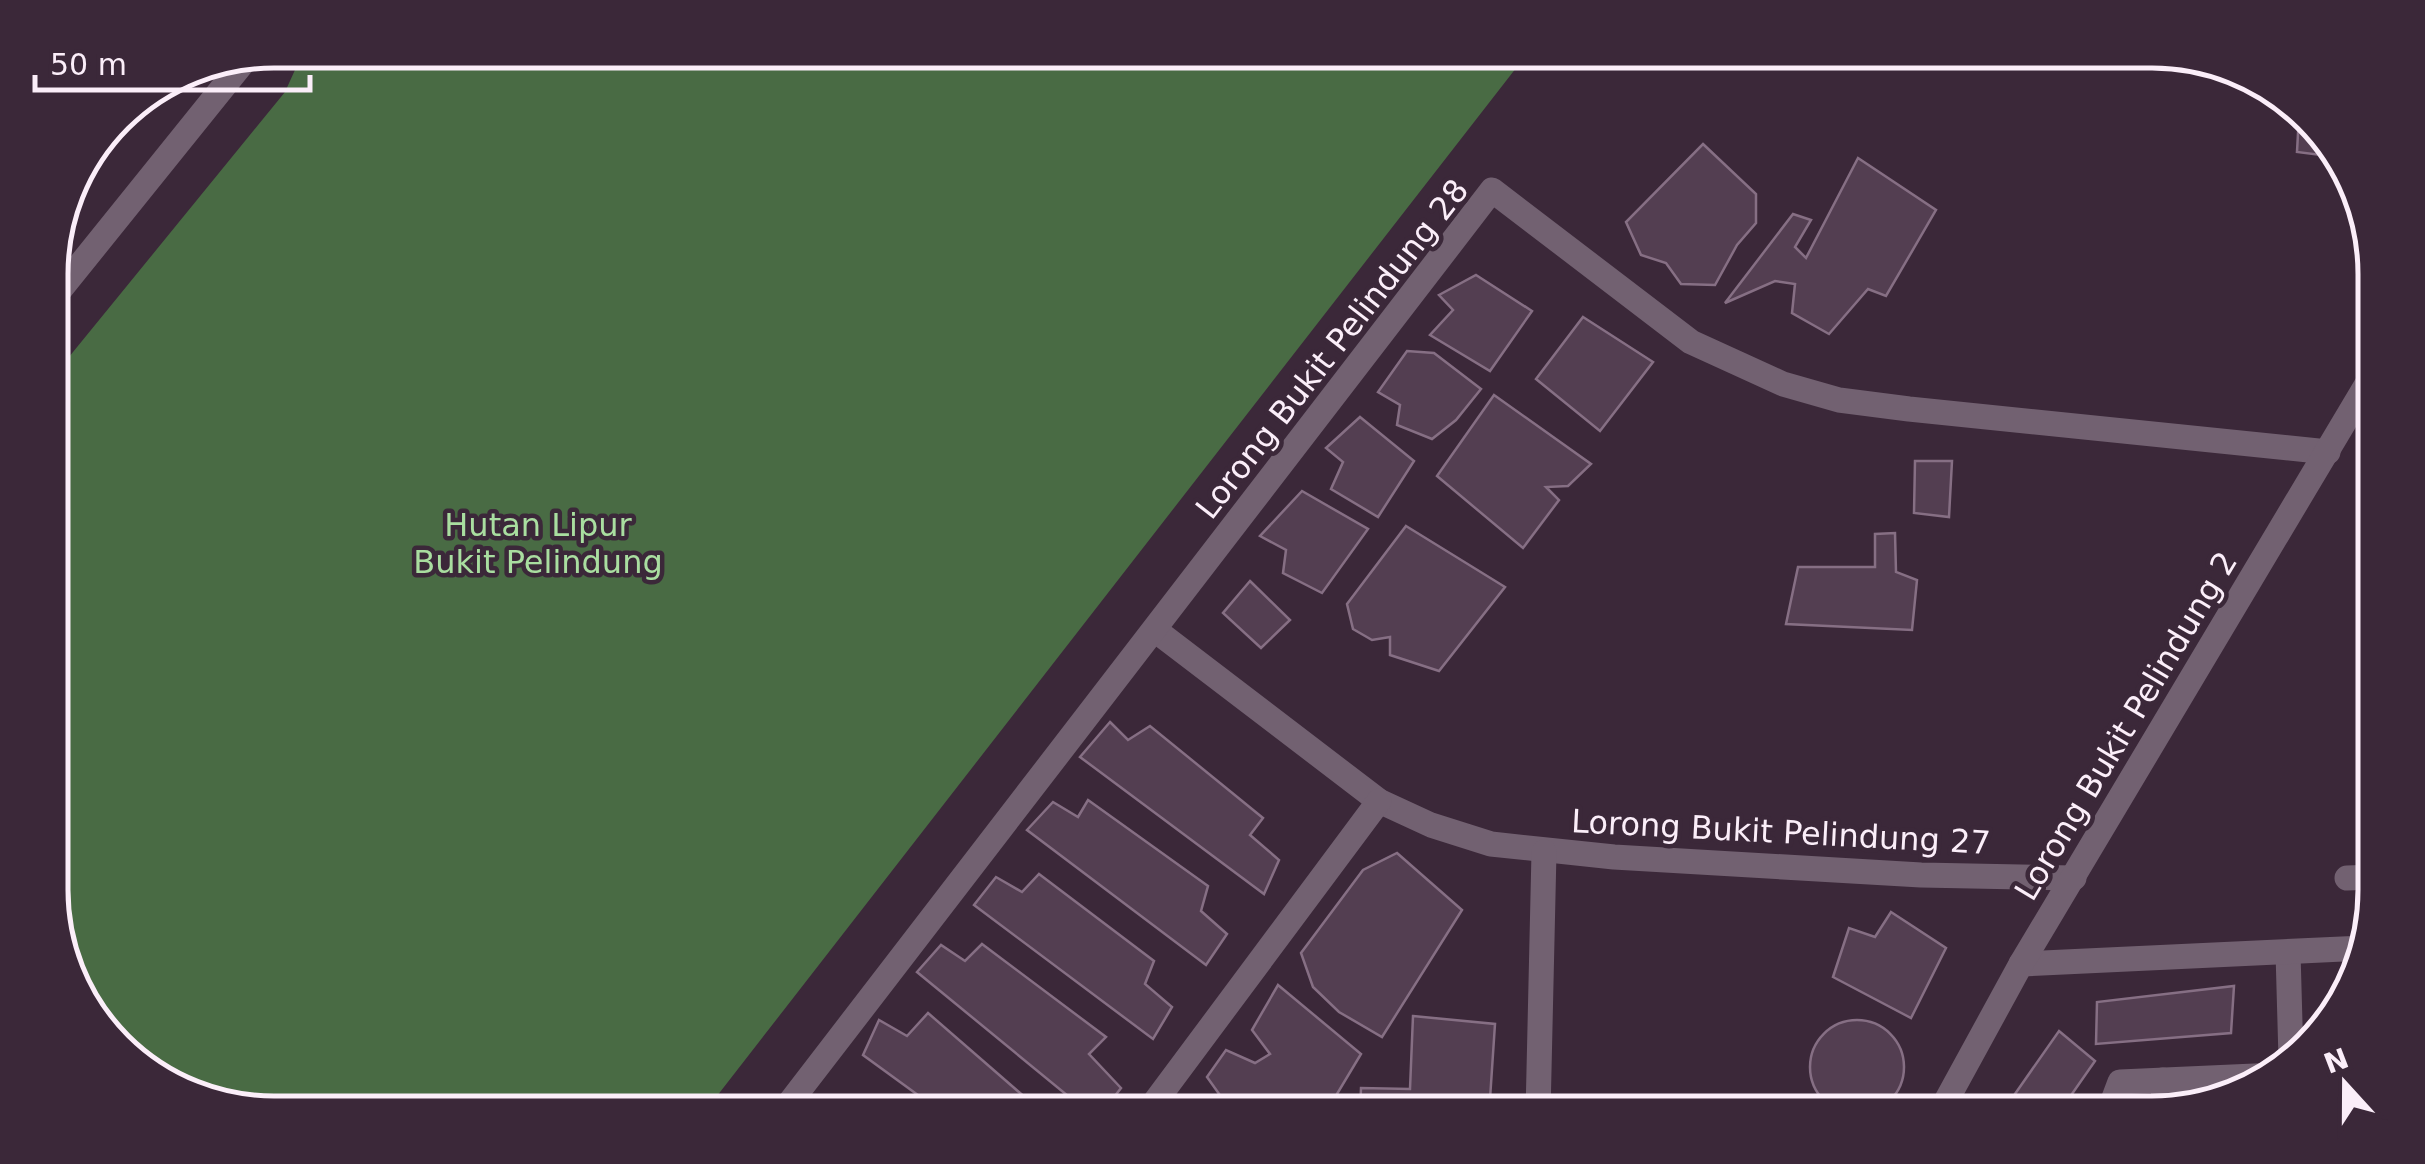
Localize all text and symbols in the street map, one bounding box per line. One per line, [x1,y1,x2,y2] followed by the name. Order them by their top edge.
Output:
[35,30,310,92] scale bar
[50,47,127,82] text: 50 m
[1188,172,1476,526] street label: Lorong Bukit Pelindung 28
[413,506,663,581] park label: Hutan Lipur Bukit Pelindung
[2007,545,2245,907] street label: Lorong Bukit Pelindung 2
[1570,802,1992,862] street label: Lorong Bukit Pelindung 27
[2295,1034,2395,1134] north arrow
[2319,1042,2353,1081] text: N

